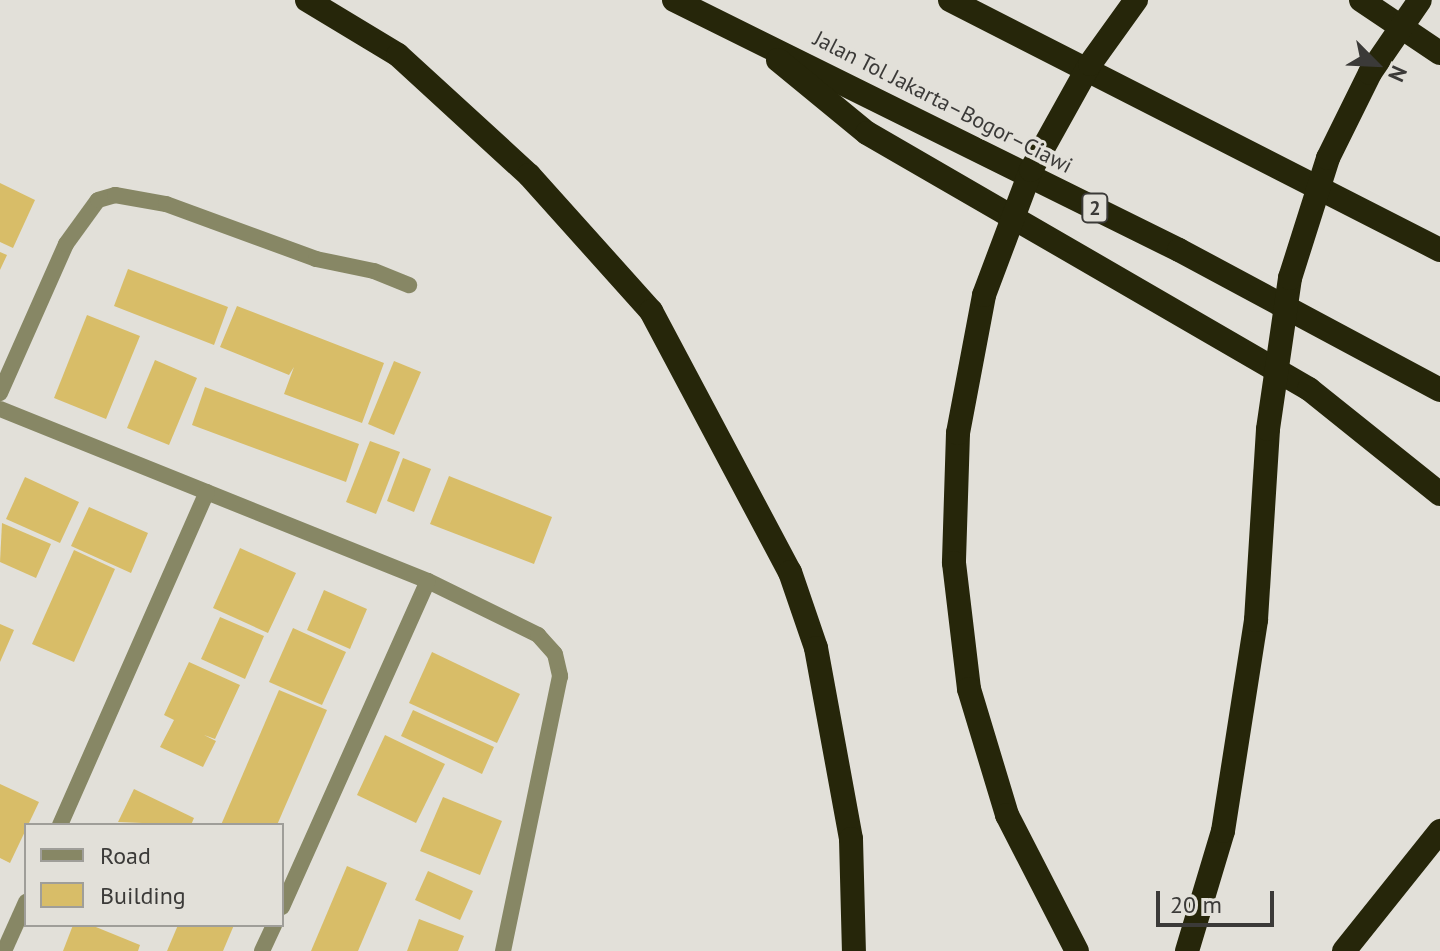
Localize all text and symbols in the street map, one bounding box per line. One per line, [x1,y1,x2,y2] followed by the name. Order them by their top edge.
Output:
[1336,24,1416,104] north arrow
[809,25,1077,179] street label: Jalan Tol Jakarta–Bogor–Ciawi
[1382,61,1414,86] text: N
[1081,192,1109,224] road number: 2
[24,823,284,927] legend
[100,840,151,871] text: Road
[1160,875,1278,925] scale bar
[100,880,186,911] text: Building
[1170,889,1222,920] text: 20 m

